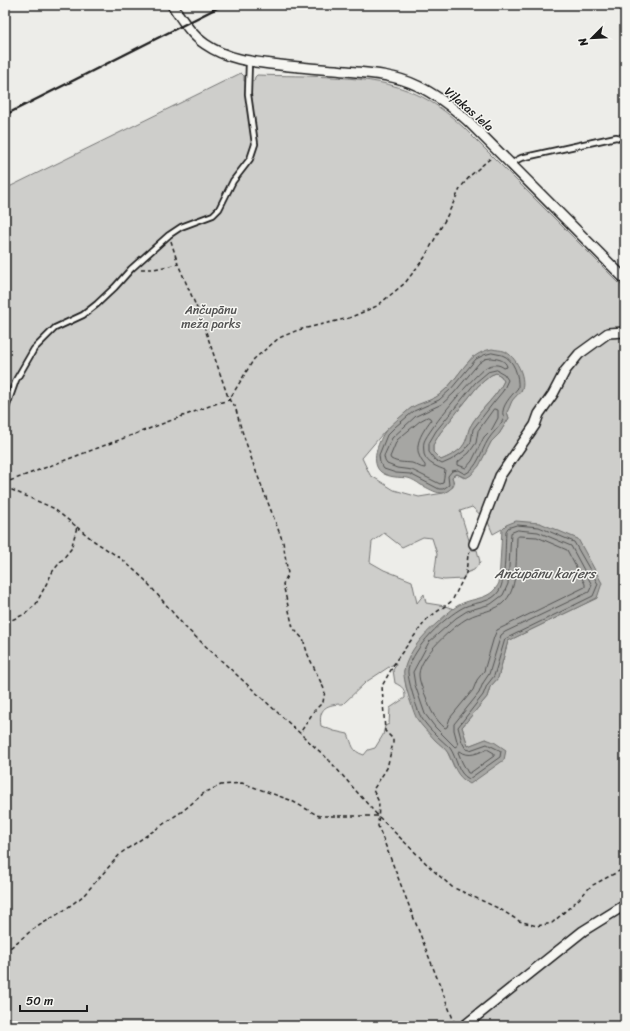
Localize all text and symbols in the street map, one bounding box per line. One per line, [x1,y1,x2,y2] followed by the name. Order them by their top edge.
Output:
[572,18,612,58] north arrow
[573,34,594,50] text: N
[439,81,499,137] street label: Viļakas iela
[181,299,241,335] park label: Ančupānu meža parks
[494,562,597,585] water label: Ančupānu karjers
[20,987,87,1013] scale bar
[26,990,53,1012] text: 50 m

